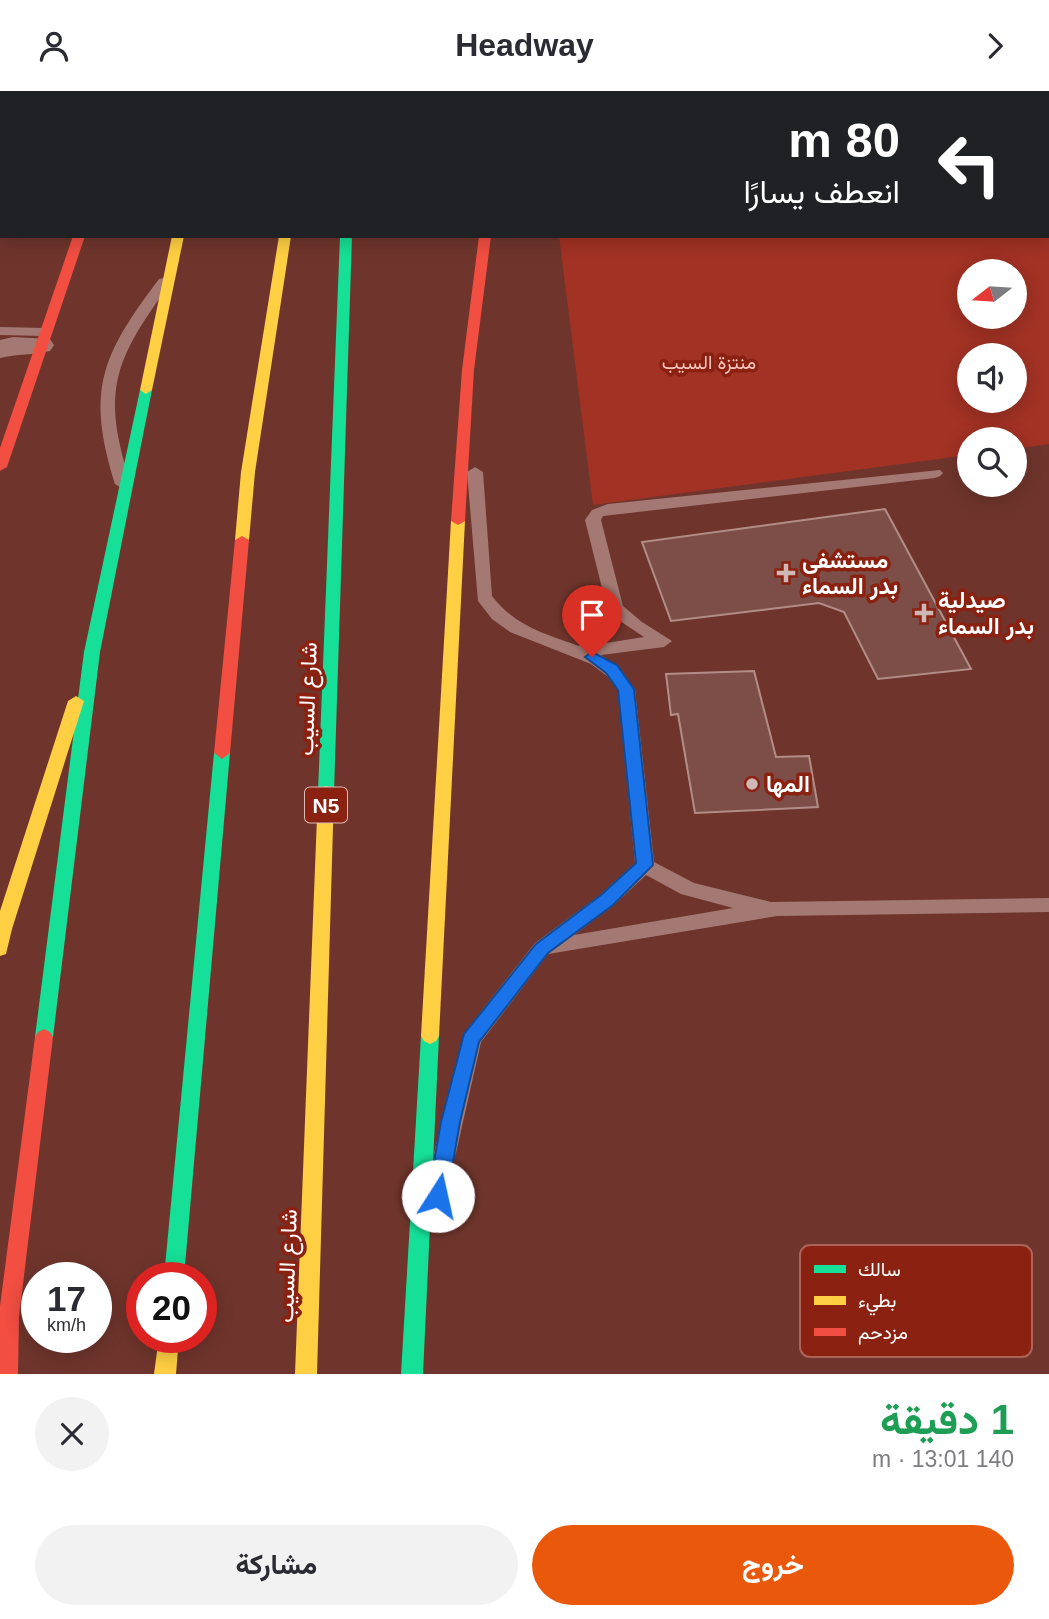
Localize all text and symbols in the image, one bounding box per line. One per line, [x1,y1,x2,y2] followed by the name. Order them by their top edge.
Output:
[35,27,73,65] icon: person
[455,27,594,63] text: Headway
[976,27,1014,65] icon: forward
[788,113,900,167] text: 80 m
[924,119,1015,210] icon: left
[743,174,900,210] text: انعطف يسارًا
[957,259,1027,329] north arrow
[957,259,1027,497] map controls
[957,343,1027,413] button: sound
[662,352,756,374] park label: منتزة السيب
[957,427,1027,497] button: search
[802,547,898,601] place label: مستشفى بدر السماء
[776,563,796,583] marker: مستشفى بدر السماء
[562,585,622,657] pin
[938,587,1034,641] place label: صيدلية بدر السماء
[573,596,611,634] icon: arrive
[916,605,932,621] marker: صيدلية بدر السماء
[292,642,325,756] street label: شارع السيب
[766,771,810,799] place label: المها
[744,776,760,792] marker: المها
[305,787,347,823] road number: N5
[401,1159,475,1233] position arrow
[272,1209,305,1323] street label: شارع السيب
[800,1245,1032,1357] legend
[858,1259,901,1280] text: سالك
[126,1262,217,1353] speed limit sign: 20
[47,1279,86,1318] text: 17
[858,1290,896,1316] text: بطيء
[47,1315,86,1335] text: km/h
[858,1322,908,1345] text: مزدحم
[880,1396,1014,1443] text: 1 دقيقة
[35,1397,109,1471] button: close
[872,1446,1014,1472] text: 140 m · 13:01
[35,1525,518,1605] button: مشاركة
[532,1525,1014,1605] button: خروج

